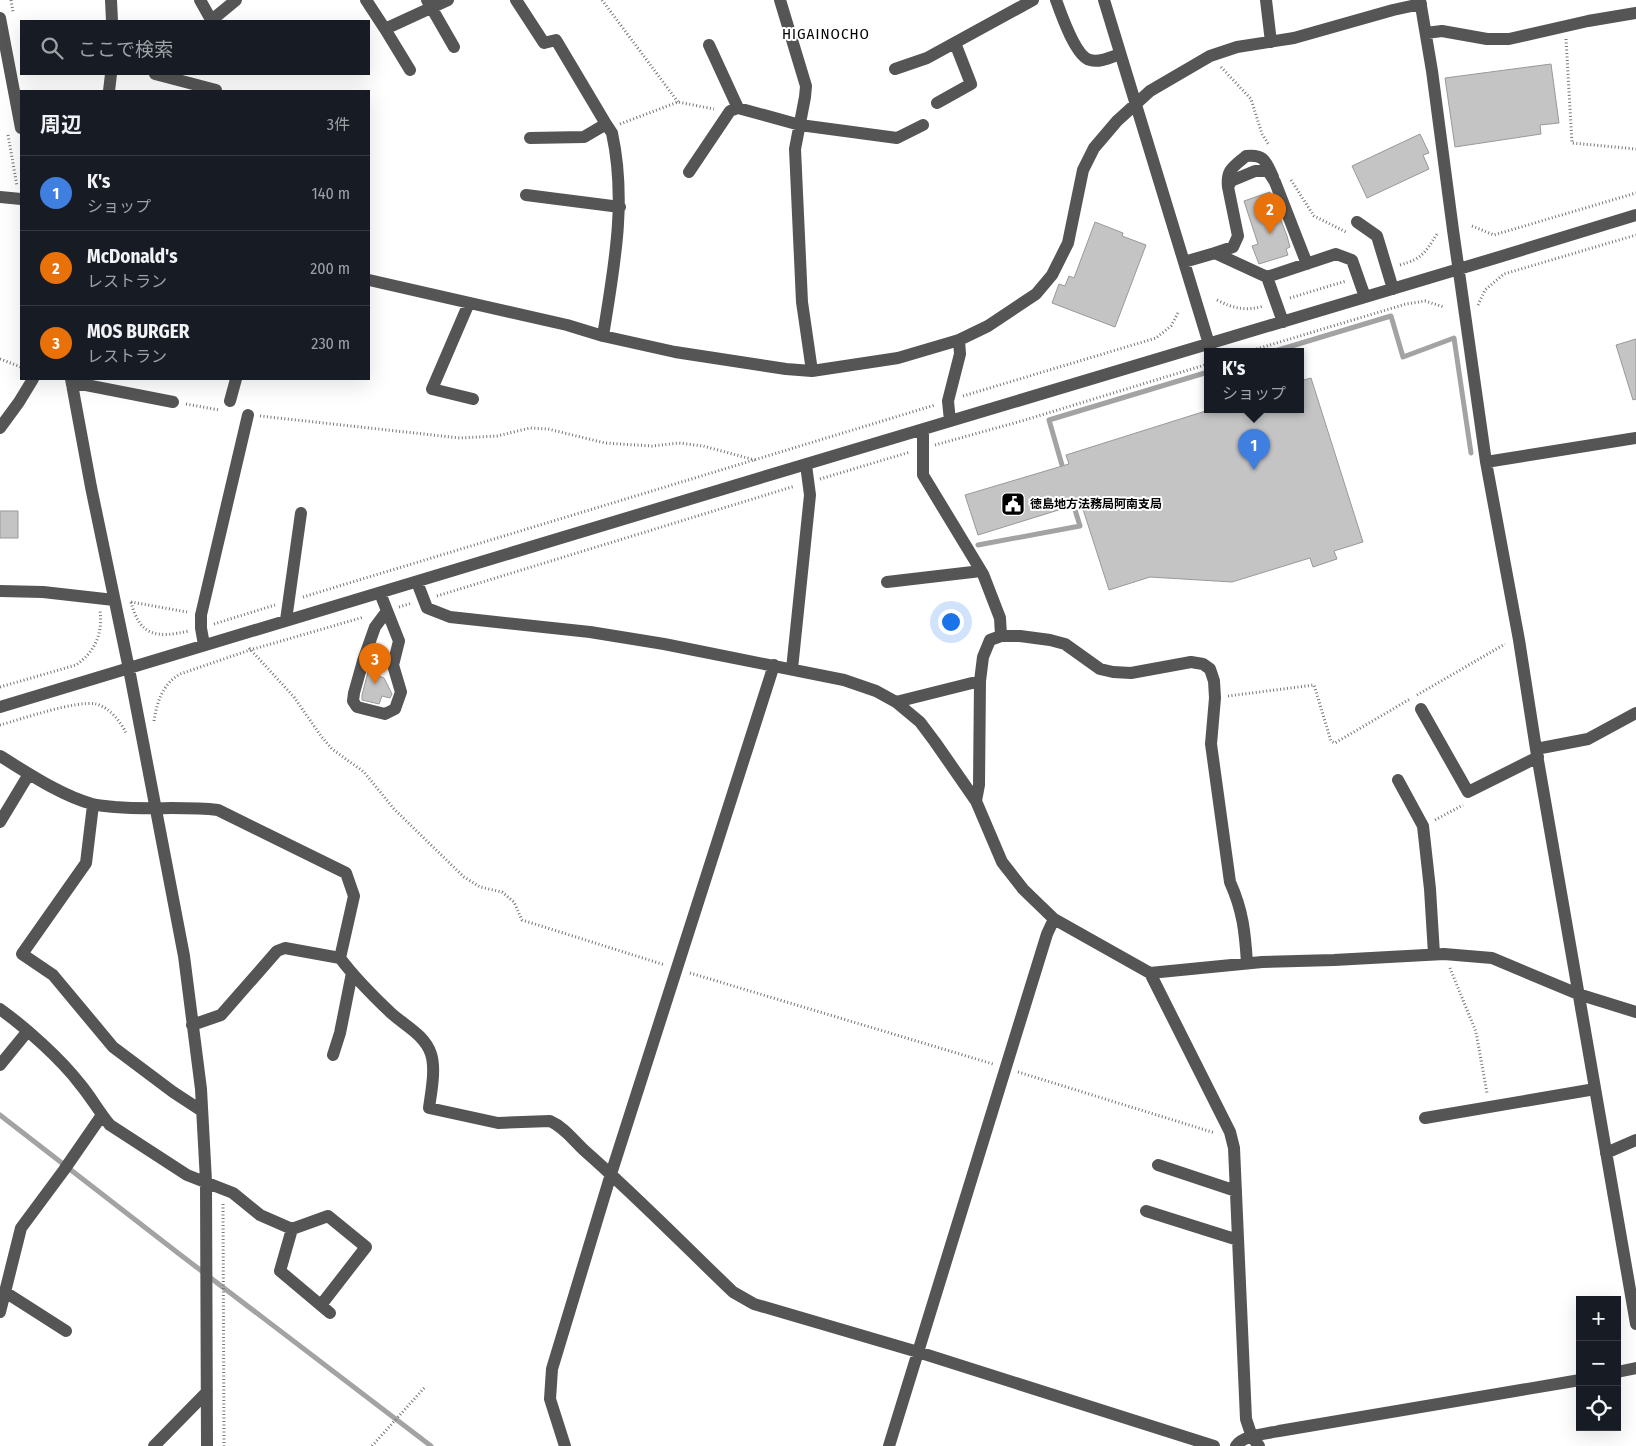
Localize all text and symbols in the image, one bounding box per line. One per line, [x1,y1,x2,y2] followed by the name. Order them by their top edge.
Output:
[20,20,370,75] search box
[782,25,870,43] district label: HIGAINOCHO
[38,34,66,62] icon: search
[78,38,173,61] text: ここで検索
[40,112,82,138] text: 周辺
[327,115,350,134] text: 3件
[87,170,110,193] text: K's
[53,184,59,203] text: 1
[312,184,350,203] text: 140 m
[1254,193,1286,234] pin: 2
[87,197,151,216] text: ショップ
[87,245,177,268] text: McDonald's
[52,259,60,278] text: 2
[310,259,350,278] text: 200 m
[87,272,167,291] text: レストラン
[87,320,189,343] text: MOS BURGER
[52,334,60,353] text: 3
[311,334,350,353] text: 230 m
[87,347,167,366] text: レストラン
[1204,348,1304,413] popup
[1222,357,1245,380] text: K's
[1222,384,1286,403] text: ショップ
[1238,429,1270,470] pin: 1
[1000,491,1026,517] public building icon: 徳島地方法務局阿南支局
[1030,497,1162,511] place label: 徳島地方法務局阿南支局
[938,609,964,635] your location
[359,643,391,684] pin: 3
[1576,1296,1621,1431] map controls
[1576,1296,1621,1341] button: +
[1576,1341,1621,1386] button: −
[1576,1386,1621,1431] button: locate

